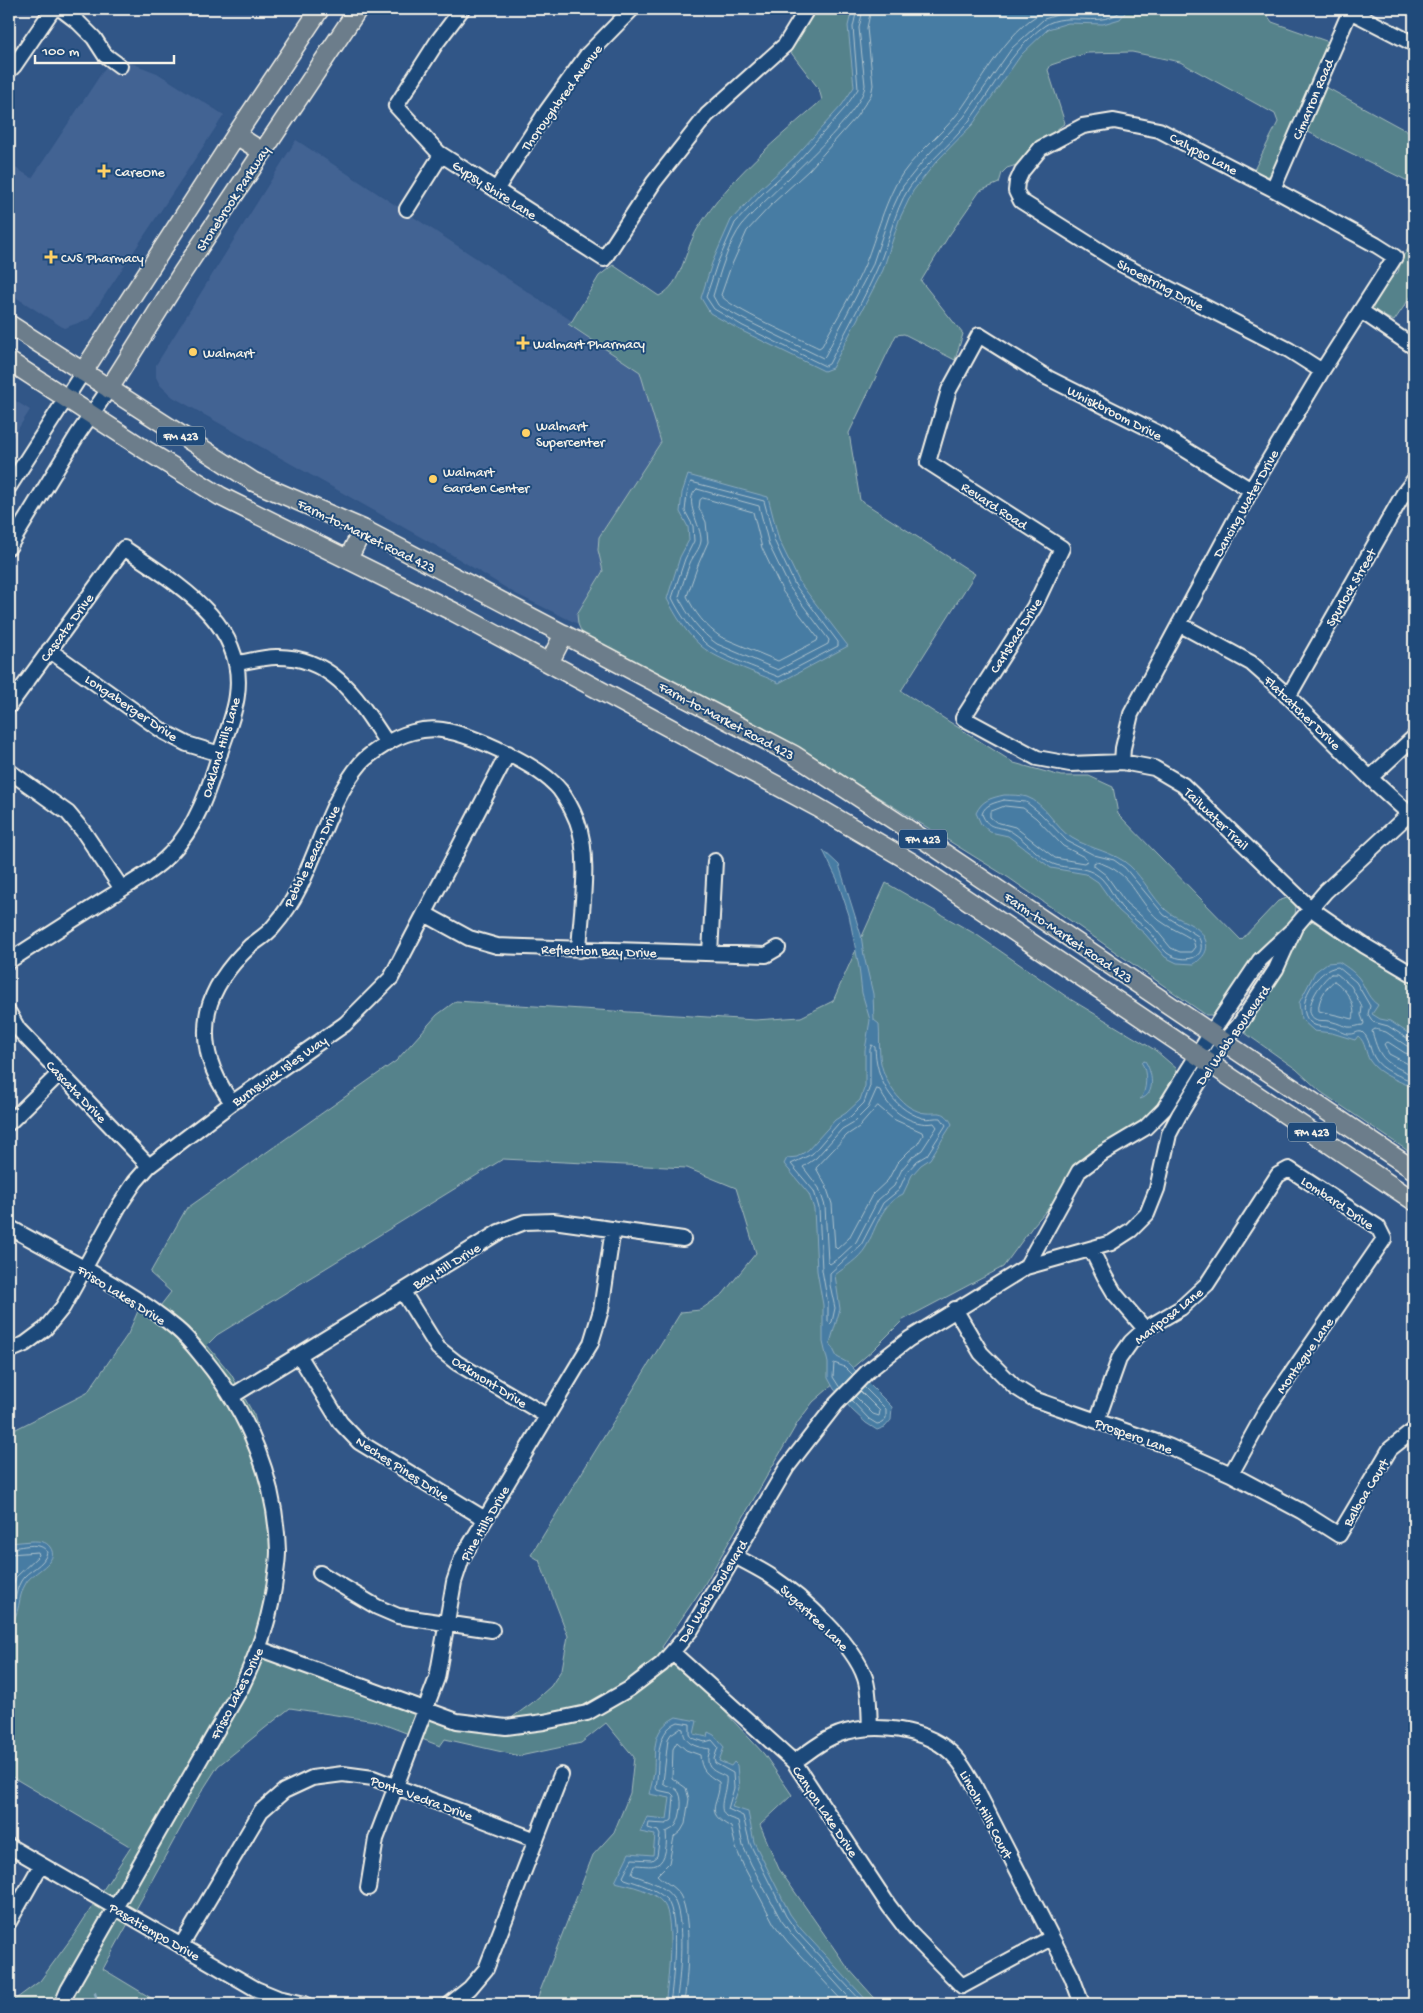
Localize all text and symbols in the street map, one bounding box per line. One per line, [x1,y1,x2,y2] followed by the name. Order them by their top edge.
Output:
[35,32,174,64] scale bar
[518,41,608,156] street label: Thoroughbred Avenue
[41,43,80,61] text: 100 m
[1290,55,1340,143] street label: Cimarron Road
[1166,130,1240,181] street label: Calypso Lane
[194,143,275,255] street label: Stonebrook Parkway
[448,157,540,225] street label: Gypsy Shire Lane
[97,164,111,178] marker: CareOne
[115,165,166,182] place label: CareOne
[45,251,57,263] marker: CVS Pharmacy
[61,251,144,268] place label: CVS Pharmacy
[1114,256,1207,317] street label: Shoestring Drive
[517,337,529,349] marker: Walmart Pharmacy
[533,337,645,354] place label: Walmart Pharmacy
[187,346,199,358] marker: Walmart
[203,346,255,363] place label: Walmart
[1063,383,1165,446] street label: Whiskbroom Drive
[536,419,606,452] place label: Walmart Supercenter
[157,426,205,446] road number: FM 423
[520,427,532,439] marker: Walmart Supercenter
[1210,447,1284,562] street label: Dancing Water Drive
[443,465,530,498] place label: Walmart Garden Center
[427,473,439,485] marker: Walmart Garden Center
[957,479,1031,536] street label: Revard Road
[293,496,438,578] street label: Farm-to-Market Road 423
[1323,545,1382,630] street label: Spurlock Street
[38,590,99,666] street label: Cascata Drive
[987,595,1047,677] street label: Carlsbad Drive
[81,672,181,747] street label: Longaberger Drive
[1259,672,1344,755] street label: Flatcatcher Drive
[654,679,797,765] street label: Farm-to-Market Road 423
[199,695,246,800] street label: Oakland Hills Lane
[1179,784,1251,855] street label: Tailwater Trail
[281,803,346,912] street label: Pebble Beach Drive
[899,830,947,849] road number: FM 423
[999,889,1135,988] street label: Farm-to-Market Road 423
[541,942,658,963] street label: Reflection Bay Drive
[1193,982,1276,1091] street label: Del Webb Boulevard
[229,1033,331,1112] street label: Burnswick Isles Way
[41,1058,110,1128] street label: Cascata Drive
[1288,1122,1336,1142] road number: FM 423
[1297,1173,1377,1235] street label: Lombard Drive
[409,1240,485,1295] street label: Bay Hill Drive
[72,1262,169,1330] street label: Frisco Lakes Drive
[1132,1284,1208,1349] street label: Mariposa Lane
[1274,1314,1339,1398] street label: Montague Lane
[448,1353,530,1413] street label: Oakmont Drive
[1091,1415,1175,1460] street label: Prospero Lane
[352,1434,452,1507] street label: Neches Pines Drive
[1340,1455,1395,1531] street label: Balboa Court
[457,1483,515,1566] street label: Pine Hills Drive
[675,1536,754,1648] street label: Del Webb Boulevard
[775,1582,852,1656] street label: Sugartree Lane
[207,1645,269,1744] street label: Frisco Lakes Drive
[787,1764,861,1862] street label: Canyon Lake Drive
[954,1768,1016,1863] street label: Lincoln Hills Court
[367,1773,475,1826] street label: Ponte Vedra Drive
[104,1900,203,1966] street label: Pasatiempo Drive

